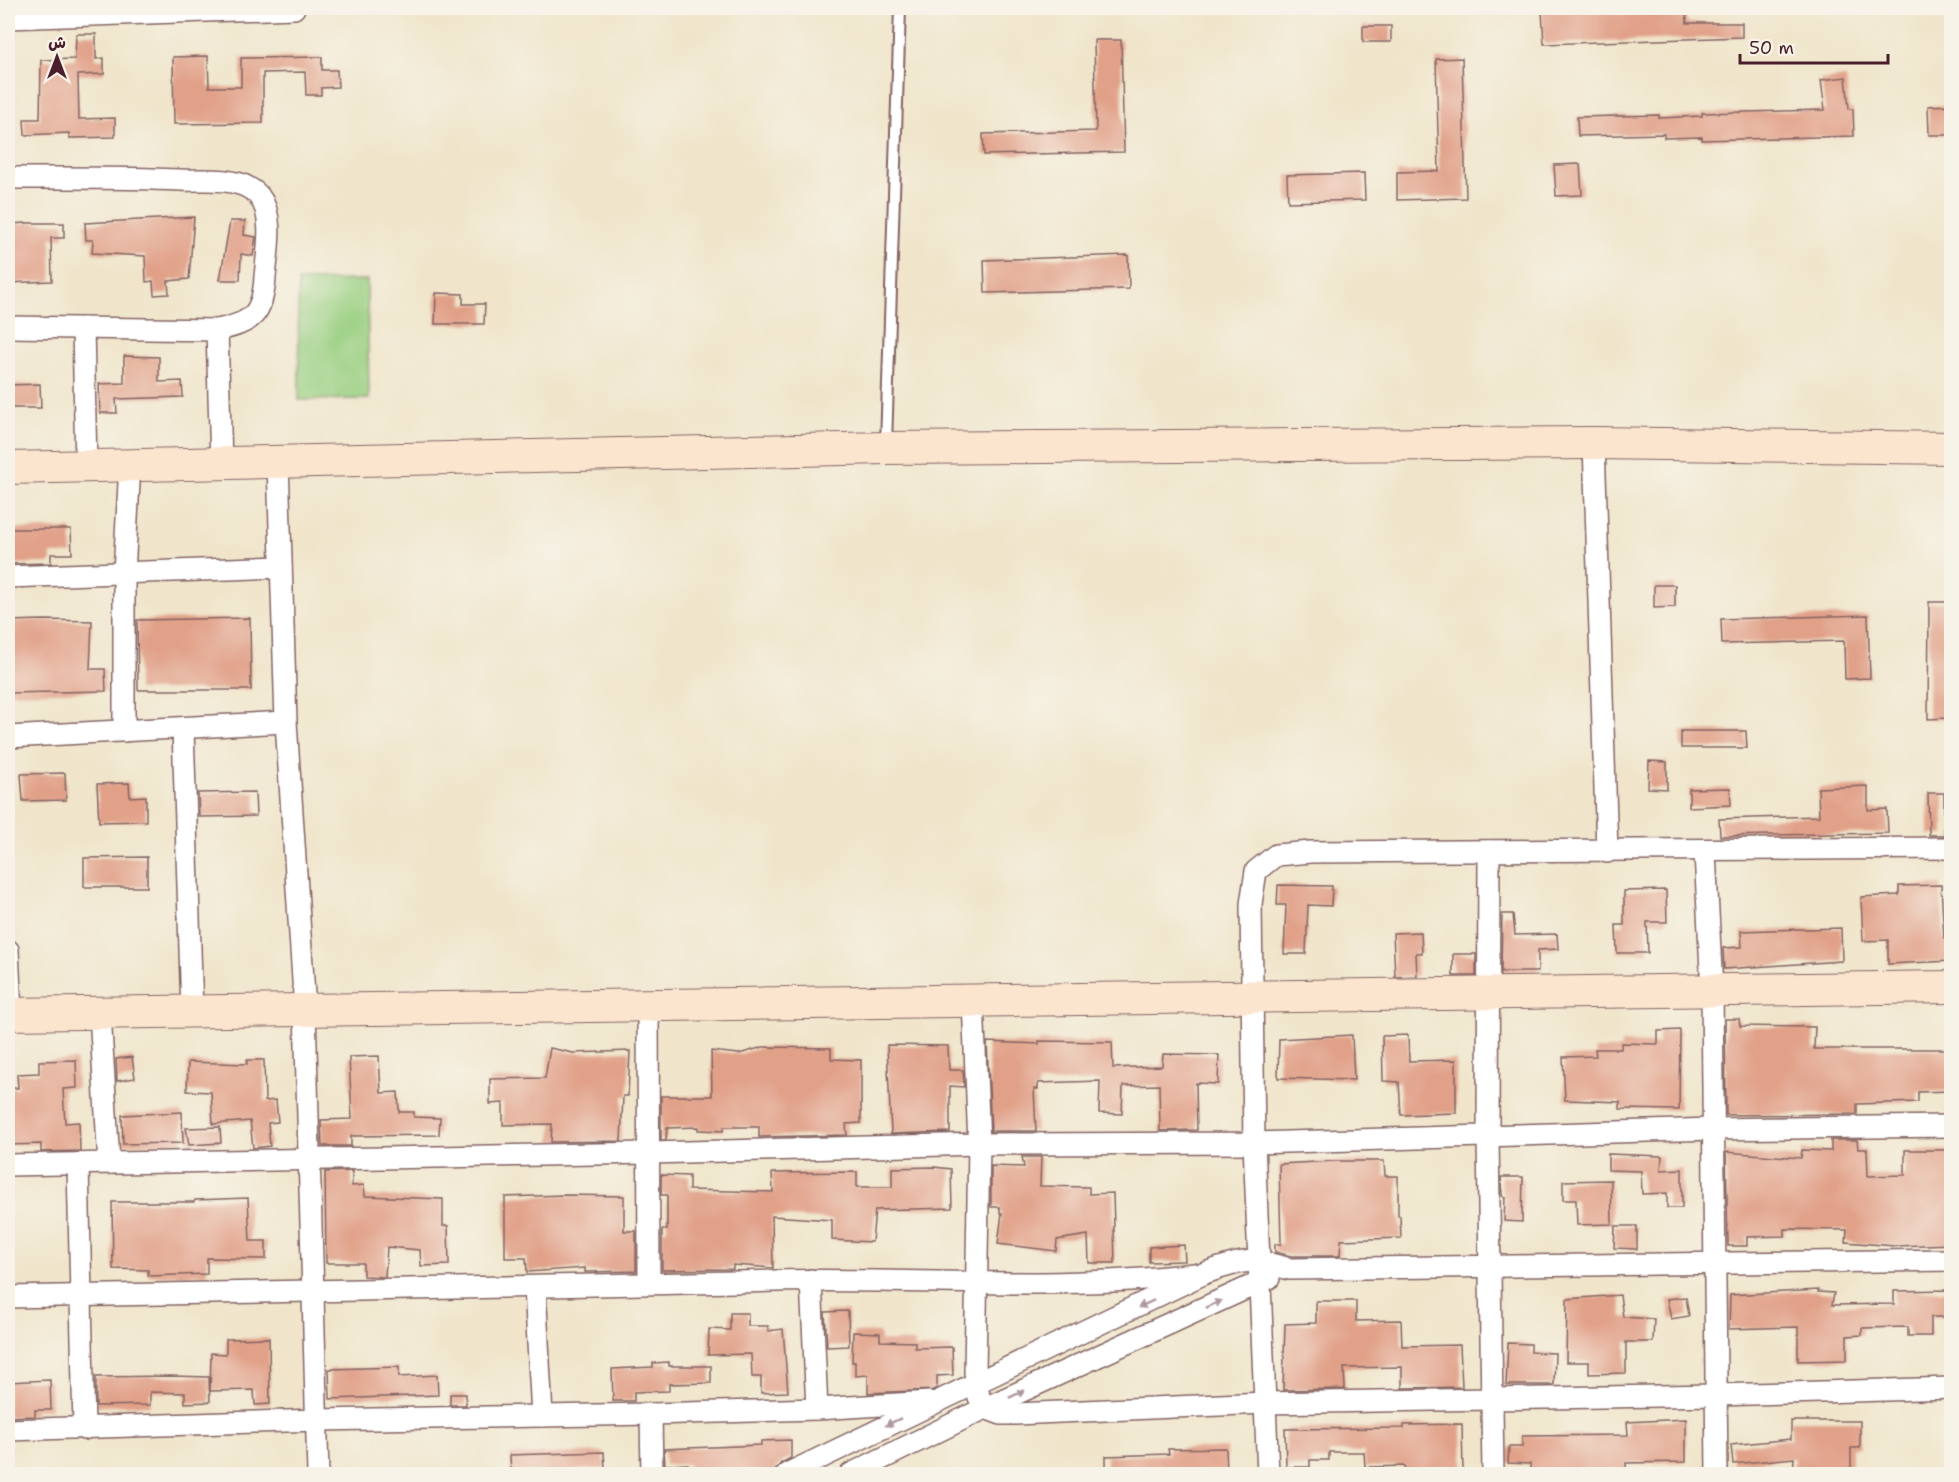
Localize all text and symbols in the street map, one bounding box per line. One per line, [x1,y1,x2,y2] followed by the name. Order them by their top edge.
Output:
[27,27,87,87] north arrow
[1740,27,1888,65] scale bar
[48,32,66,53] text: ش
[1749,36,1794,60] text: 50 m
[1137,1299,1154,1308] one-way arrow
[1205,1299,1223,1309] one-way arrow
[1009,1389,1027,1399] one-way arrow
[885,1418,902,1427] one-way arrow

